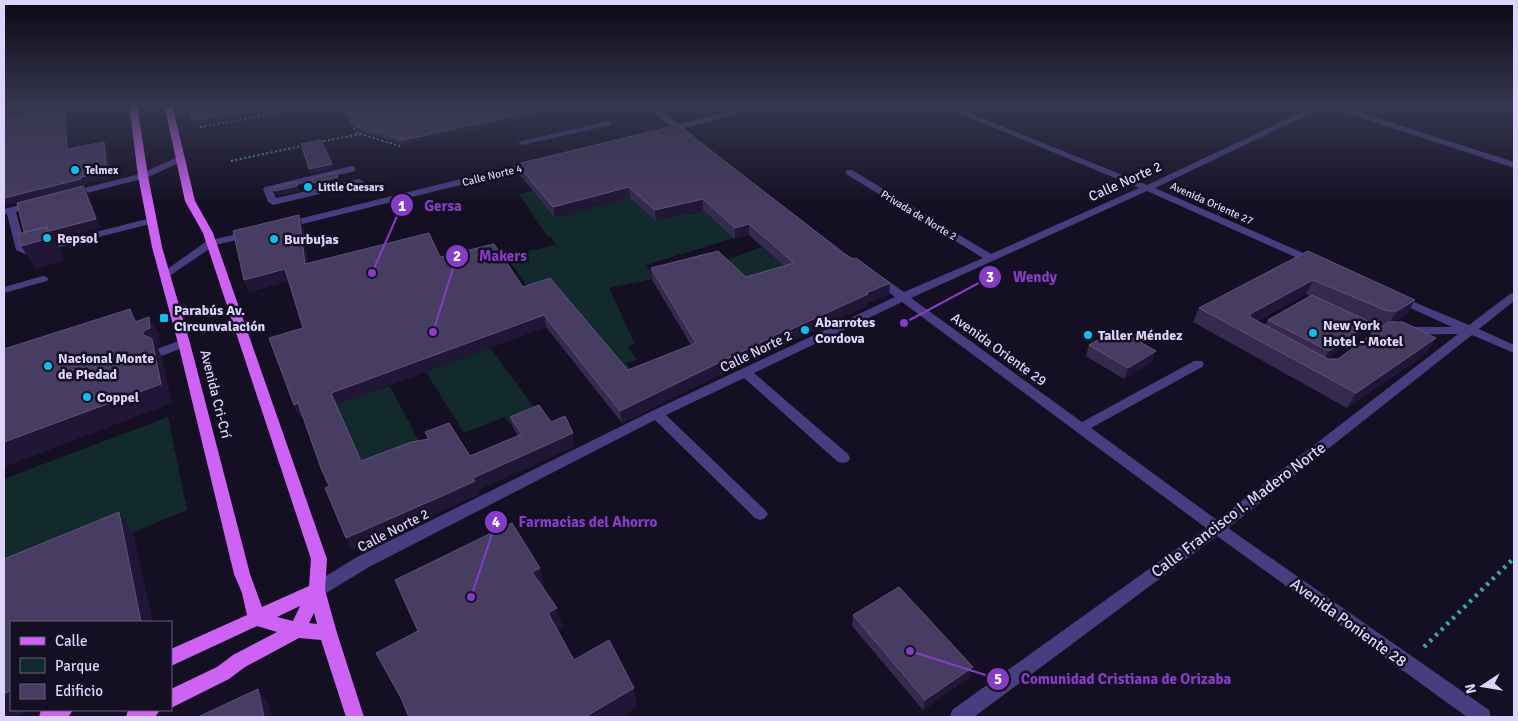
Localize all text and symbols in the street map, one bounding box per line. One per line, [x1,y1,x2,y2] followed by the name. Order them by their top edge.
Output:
[1086,158,1164,205] street label: Calle Norte 2
[461,162,524,189] street label: Calle Norte 4
[69,164,81,176] marker: Telmex
[85,164,119,177] place label: Telmex
[1168,179,1255,228] street label: Avenida Oriente 27
[302,181,314,193] marker: Little Caesars
[318,181,384,194] place label: Little Caesars
[878,188,959,243] street label: Privada de Norte 2
[390,190,472,220] callout: Gersa
[398,197,406,215] text: 1
[424,197,462,215] text: Gersa
[57,230,98,247] place label: Repsol
[284,231,339,248] place label: Burbujas
[41,232,53,244] marker: Repsol
[268,233,280,245] marker: Burbujas
[444,241,537,271] callout: Makers
[453,247,461,265] text: 2
[479,247,527,265] text: Makers
[978,262,1067,292] callout: Wendy
[986,268,994,286] text: 3
[1013,268,1058,286] text: Wendy
[174,302,266,335] place label: Parabús Av. Circunvalación
[948,309,1050,390] street label: Avenida Oriente 29
[158,312,170,324] marker: Parabús Av. Circunvalación
[815,314,875,347] place label: Abarrotes Cordova
[1323,317,1404,350] place label: New York Hotel - Motel
[799,324,811,336] marker: Abarrotes Cordova
[717,327,795,376] street label: Calle Norte 2
[1098,327,1182,344] place label: Taller Méndez
[1307,327,1319,339] marker: New York Hotel - Motel
[1082,329,1094,341] marker: Taller Méndez
[196,348,235,440] street label: Avenida Cri-Crí
[58,350,154,383] place label: Nacional Monte de Piedad
[42,360,54,372] marker: Nacional Monte de Piedad
[97,389,140,406] place label: Coppel
[81,391,93,403] marker: Coppel
[1147,438,1330,582] street label: Calle Francisco I. Madero Norte
[355,505,432,556] street label: Calle Norte 2
[483,507,667,537] callout: Farmacias del Ahorro
[492,513,500,531] text: 4
[519,513,658,531] text: Farmacias del Ahorro
[1286,574,1410,672] street label: Avenida Poniente 28
[10,621,172,711] legend
[55,632,88,650] text: Calle
[55,657,100,675] text: Parque
[1458,661,1508,711] north arrow
[986,664,1241,694] callout: Comunidad Cristiana de Orizaba
[994,670,1002,688] text: 5
[1021,670,1231,688] text: Comunidad Cristiana de Orizaba
[55,682,103,700] text: Edificio
[1461,682,1480,695] text: N

